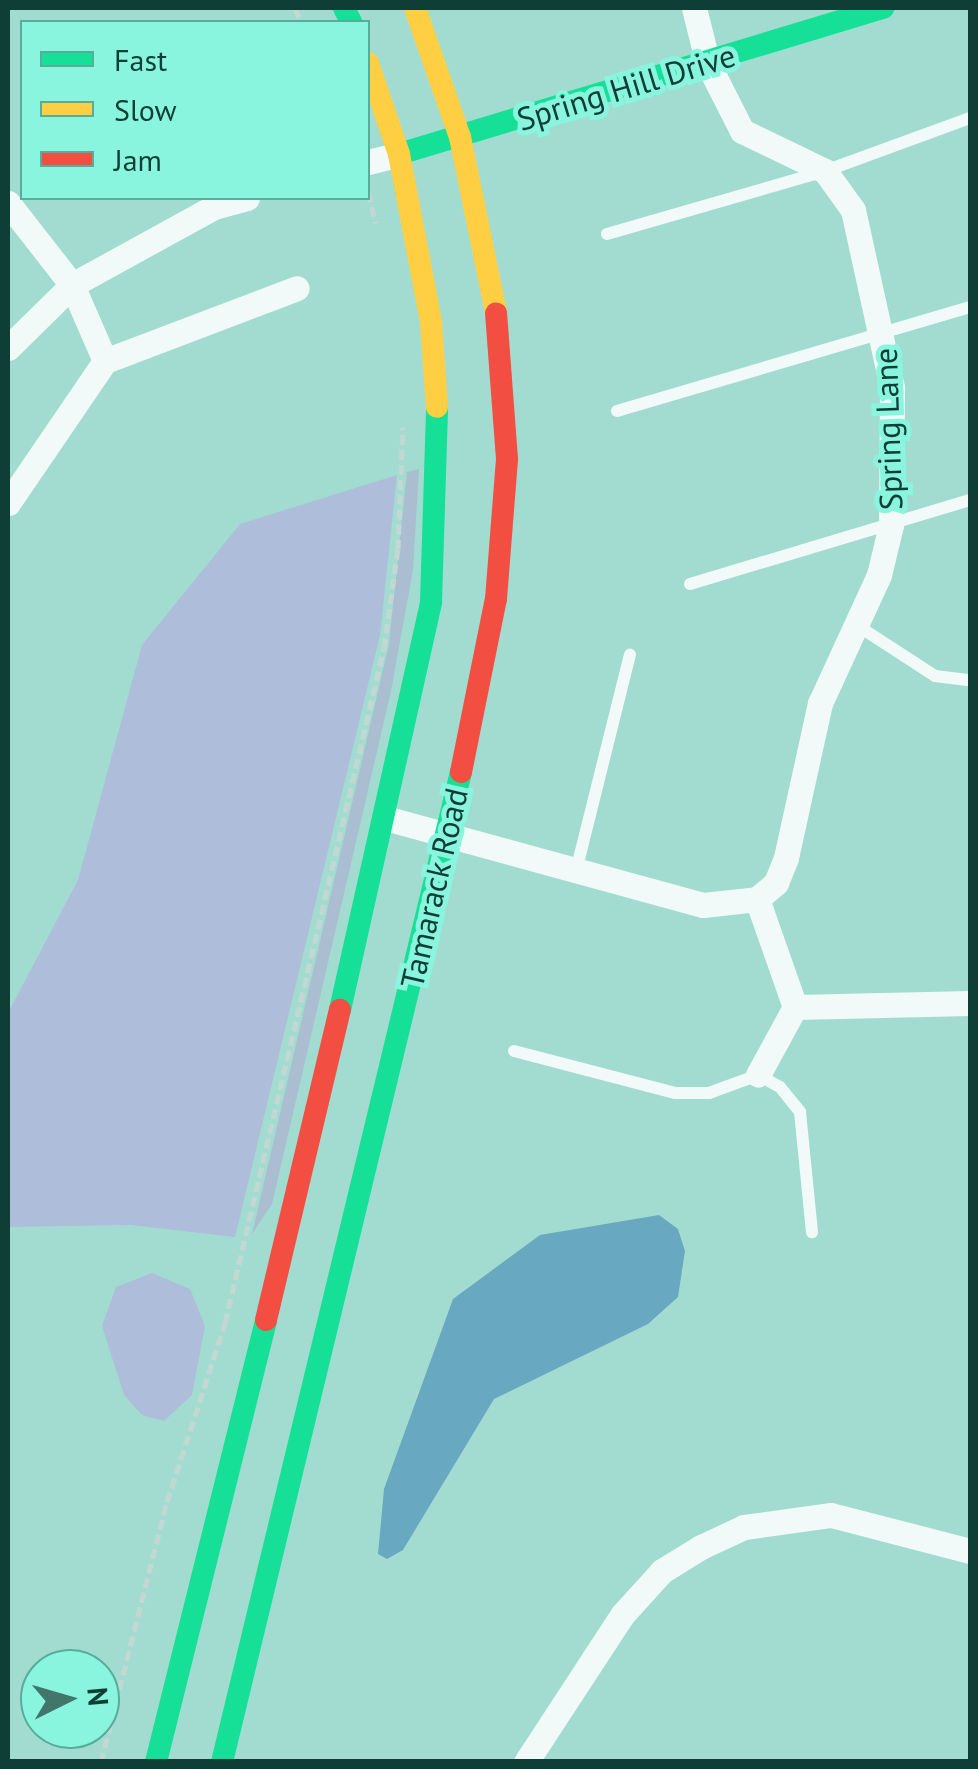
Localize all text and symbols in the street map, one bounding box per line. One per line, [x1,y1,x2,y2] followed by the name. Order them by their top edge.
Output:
[20,20,370,200] legend
[512,36,740,138] street label: Spring Hill Drive
[114,40,167,79] text: Fast
[114,90,177,129] text: Slow
[114,140,162,179] text: Jam
[866,347,910,511] street label: Spring Lane
[392,784,476,992] street label: Tamarack Road
[20,1649,120,1749] north arrow
[79,1686,118,1707] text: N

